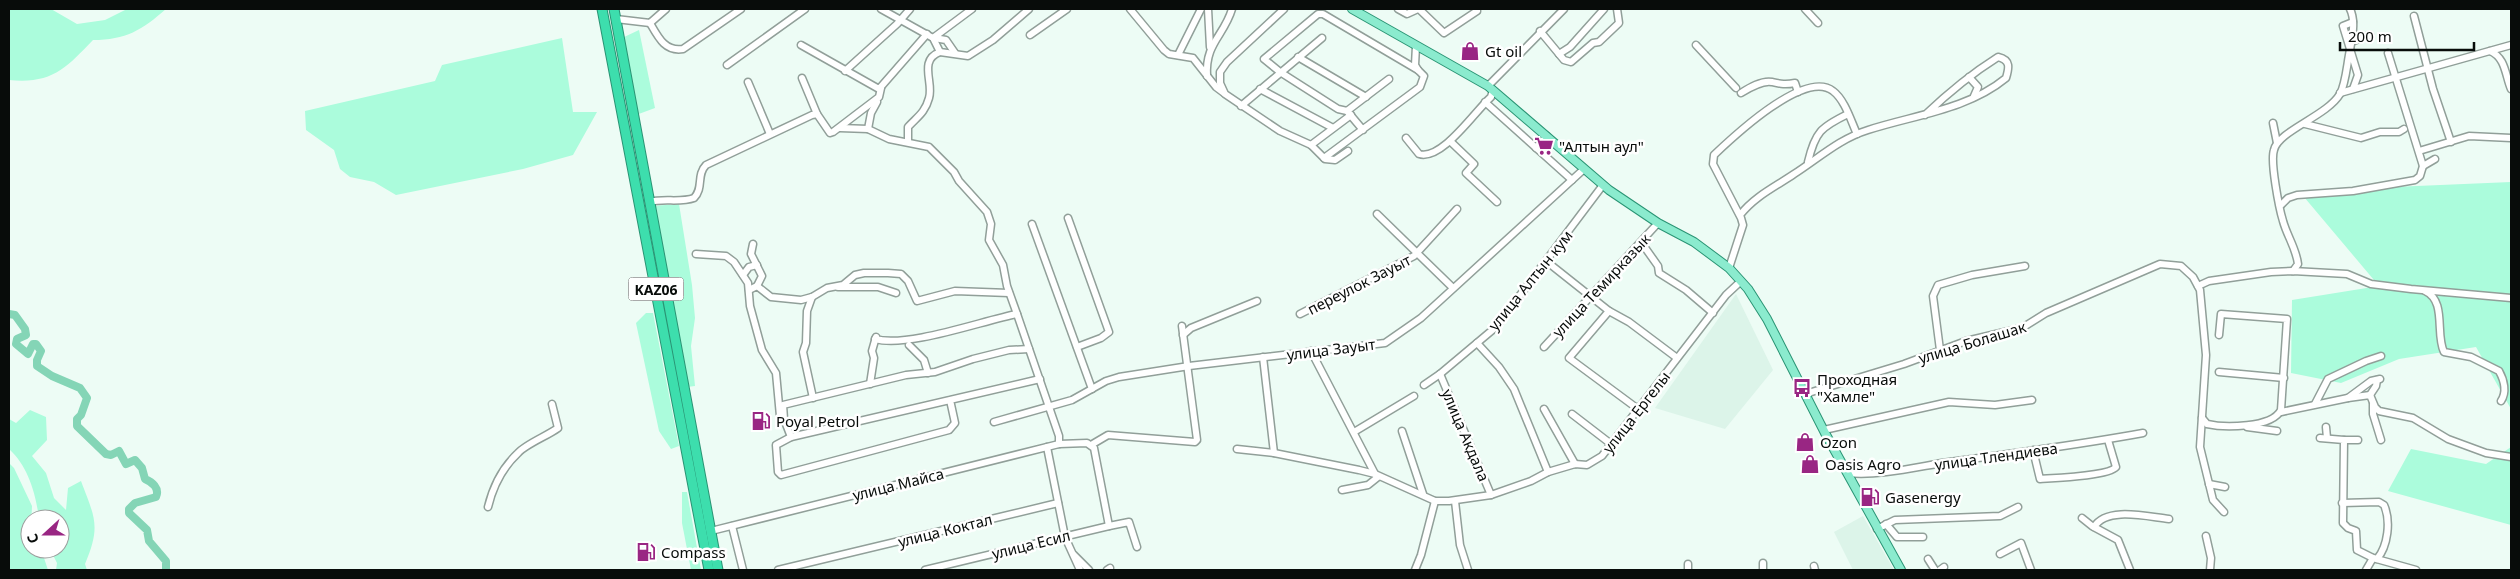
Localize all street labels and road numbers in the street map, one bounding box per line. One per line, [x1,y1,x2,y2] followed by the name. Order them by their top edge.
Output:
[1483,226,1577,334] street label: улица Алтын кум
[1548,229,1654,341] street label: улица Темирказык
[1304,249,1414,319] street label: переулок Зауыт
[628,278,684,300] road number: KАZ06
[1916,316,2028,368] street label: улица Болашак
[1285,334,1377,364] street label: улица Зауыт
[1598,367,1674,457] street label: улица Ергелы
[1438,386,1494,484] street label: улица Акдала
[1933,437,2059,475] street label: улица Тлендиева
[850,463,946,505] street label: улица Майса
[896,509,994,551] street label: улица Коктал
[990,525,1072,563] street label: улица Есил

